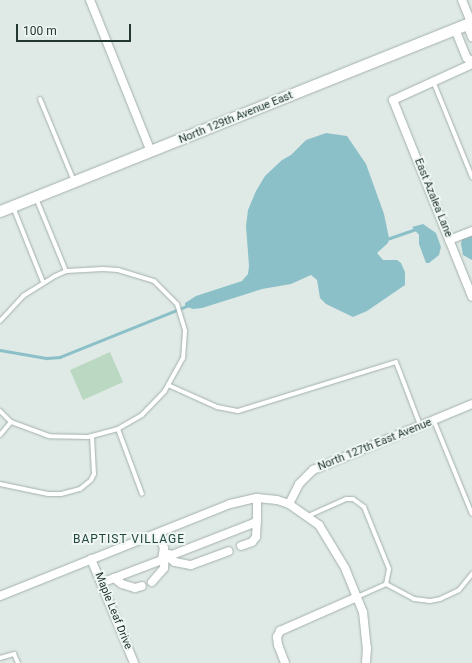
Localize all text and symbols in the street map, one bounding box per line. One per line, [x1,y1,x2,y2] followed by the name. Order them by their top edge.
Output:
[18,16,133,42] scale bar
[23,24,57,38] text: 100 m
[177,89,295,147] street label: North 129th Avenue East
[411,157,455,239] street label: East Azalea Lane
[316,416,434,474] street label: North 127th East Avenue
[73,533,185,547] district label: BAPTIST VILLAGE
[92,571,134,651] street label: Maple Leaf Drive

